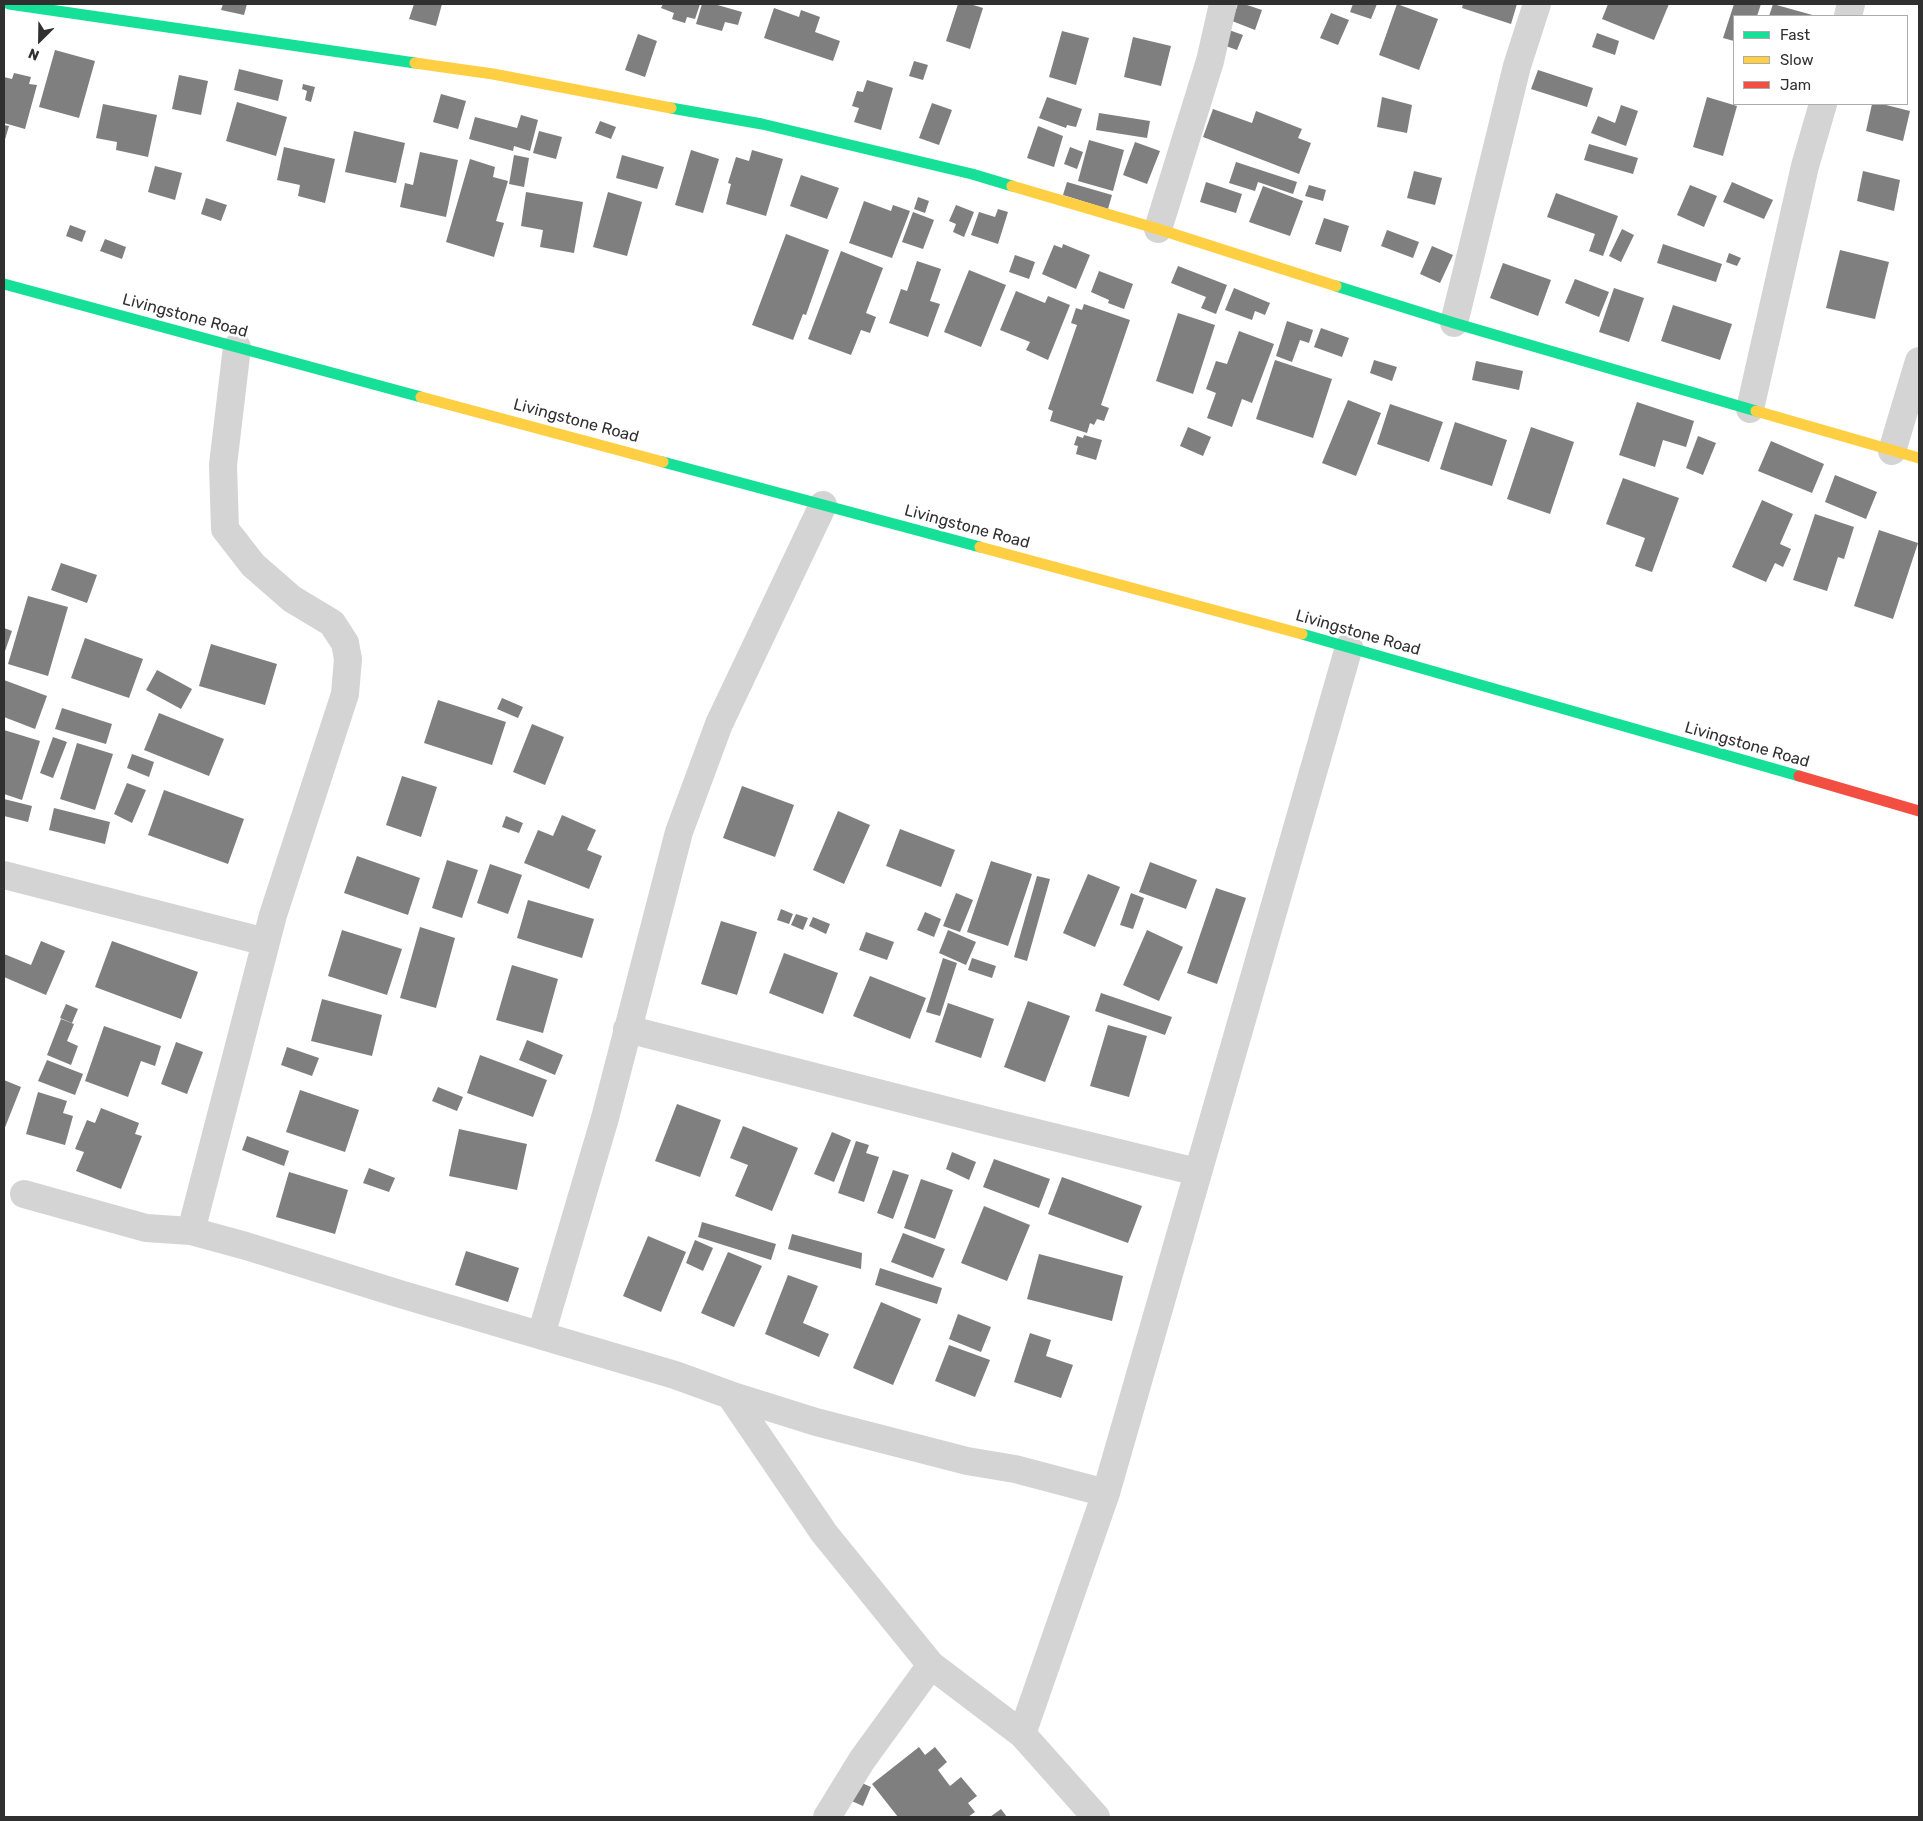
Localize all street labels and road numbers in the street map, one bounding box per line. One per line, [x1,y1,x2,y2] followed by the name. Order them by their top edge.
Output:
[120,290,250,342] street label: Livingstone Road
[511,395,641,447] street label: Livingstone Road
[902,501,1032,553] street label: Livingstone Road
[1293,606,1423,660] street label: Livingstone Road
[1682,718,1812,772] street label: Livingstone Road

